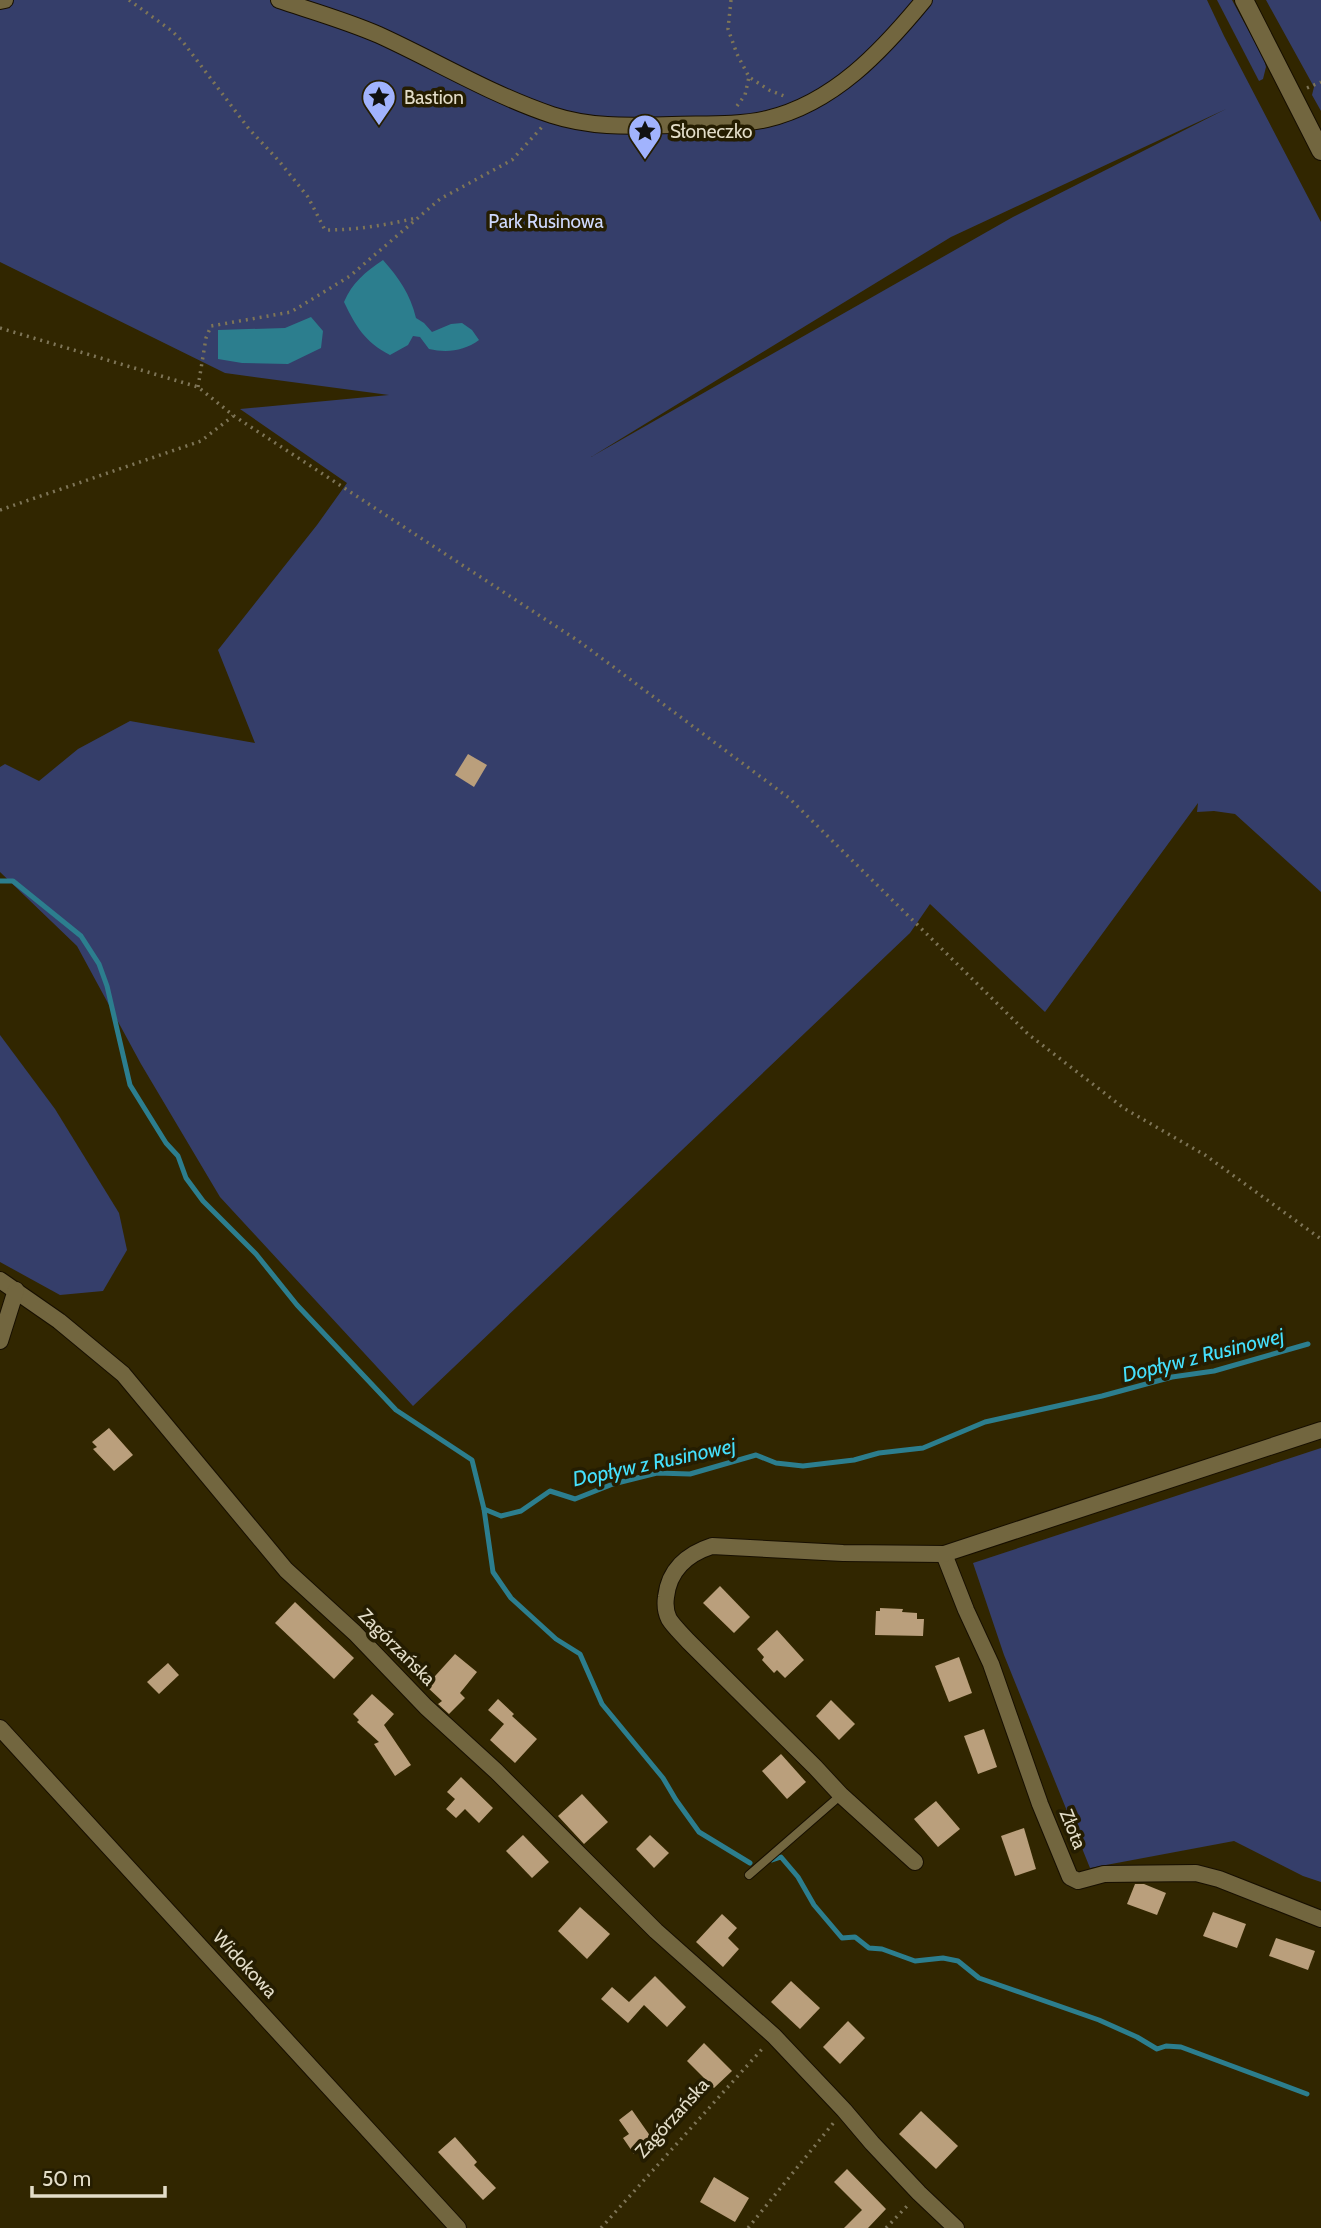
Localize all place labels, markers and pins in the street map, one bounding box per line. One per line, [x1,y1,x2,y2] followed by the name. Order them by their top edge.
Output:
[360,78,398,127] place icon: Bastion
[404,86,464,109] place label: Bastion
[626,112,664,161] place icon: Słoneczko
[670,120,753,143] place label: Słoneczko

